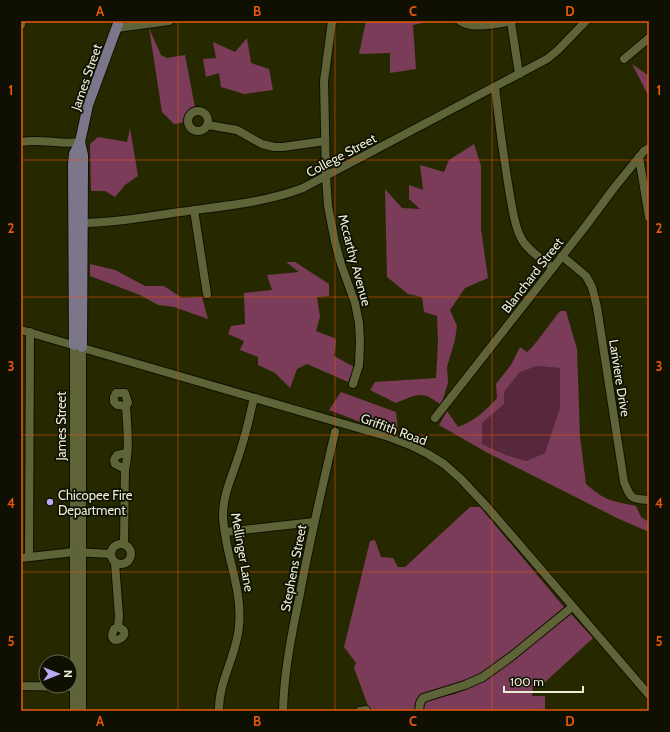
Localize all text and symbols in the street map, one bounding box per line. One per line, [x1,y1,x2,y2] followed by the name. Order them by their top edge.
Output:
[96,3,105,19] text: A
[253,3,261,19] text: B
[409,3,417,19] text: C
[565,3,575,19] text: D
[67,41,105,113] street label: James Street
[9,82,13,98] text: 1
[657,82,661,98] text: 1
[303,130,379,180] street label: College Street
[335,212,375,308] street label: Mccarthy Avenue
[8,220,15,236] text: 2
[656,220,663,236] text: 2
[498,234,567,316] street label: Blanchard Street
[606,338,634,418] street label: Lariviere Drive
[7,358,15,374] text: 3
[655,358,663,374] text: 3
[53,391,69,462] street label: James Street
[359,410,429,448] street label: Griffith Road
[58,487,133,518] place label: Chicopee Fire Department
[7,495,15,511] text: 4
[655,495,663,511] text: 4
[45,497,55,507] marker: Chicopee Fire Department
[228,511,258,593] street label: Mellinger Lane
[277,523,309,613] street label: Stephens Street
[8,633,15,649] text: 5
[656,633,663,649] text: 5
[38,654,78,694] north arrow
[504,668,583,694] scale bar
[61,670,75,678] text: N
[510,674,544,689] text: 100 m
[96,713,105,729] text: A
[253,713,261,729] text: B
[409,713,417,729] text: C
[565,713,575,729] text: D

